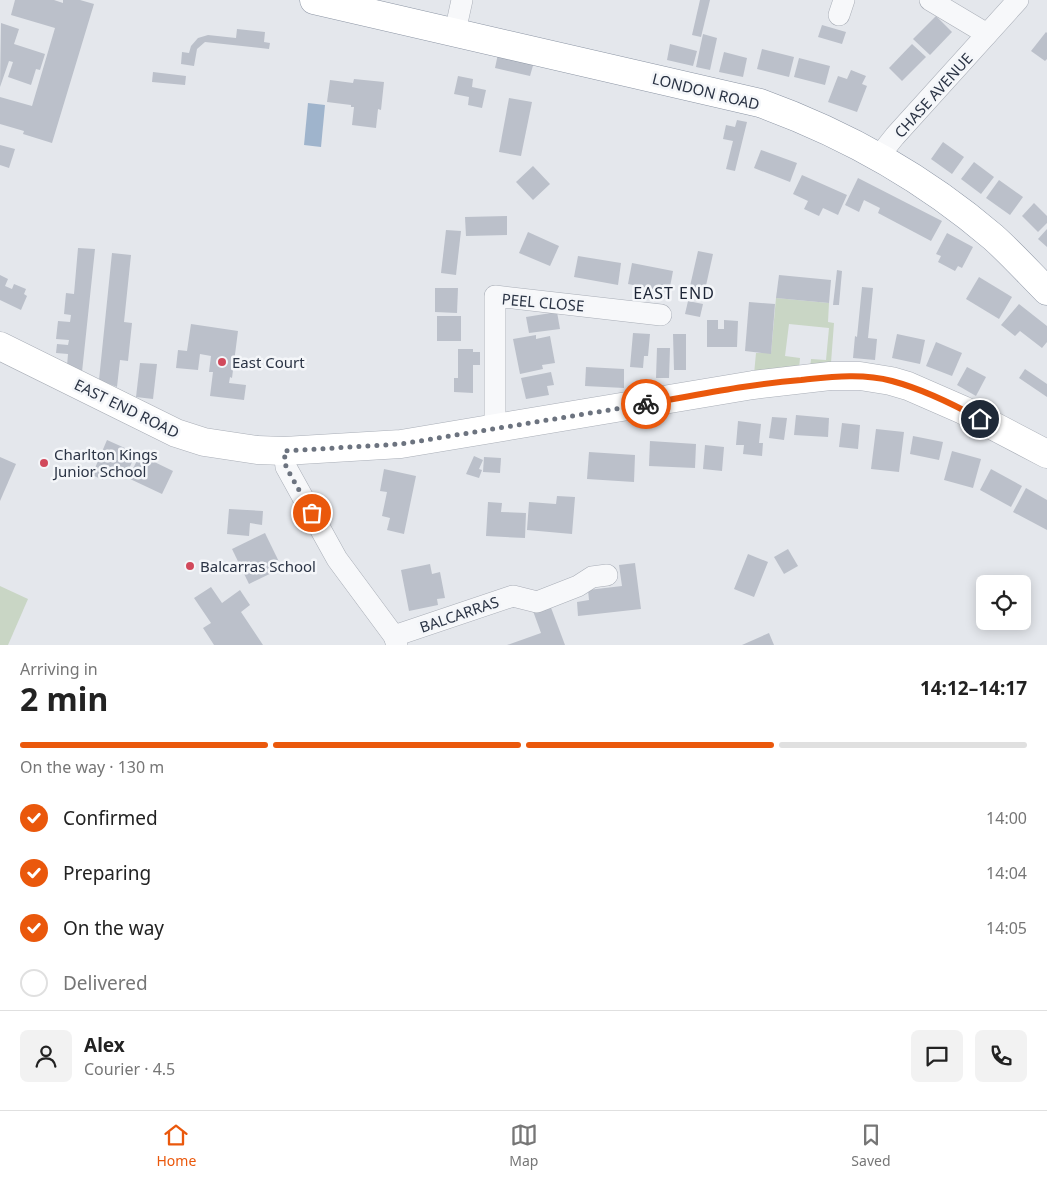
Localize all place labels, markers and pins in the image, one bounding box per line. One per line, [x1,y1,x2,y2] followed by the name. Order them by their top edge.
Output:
[232,352,305,372] place label: East Court
[216,356,228,368] marker: East Court
[959,398,1001,440] pin
[52,444,158,481] place label: Charlton Kings Junior School
[38,457,50,469] marker: Charlton Kings Junior School
[291,492,333,534] pin
[200,556,316,576] place label: Balcarras School
[184,560,196,572] marker: Balcarras School

